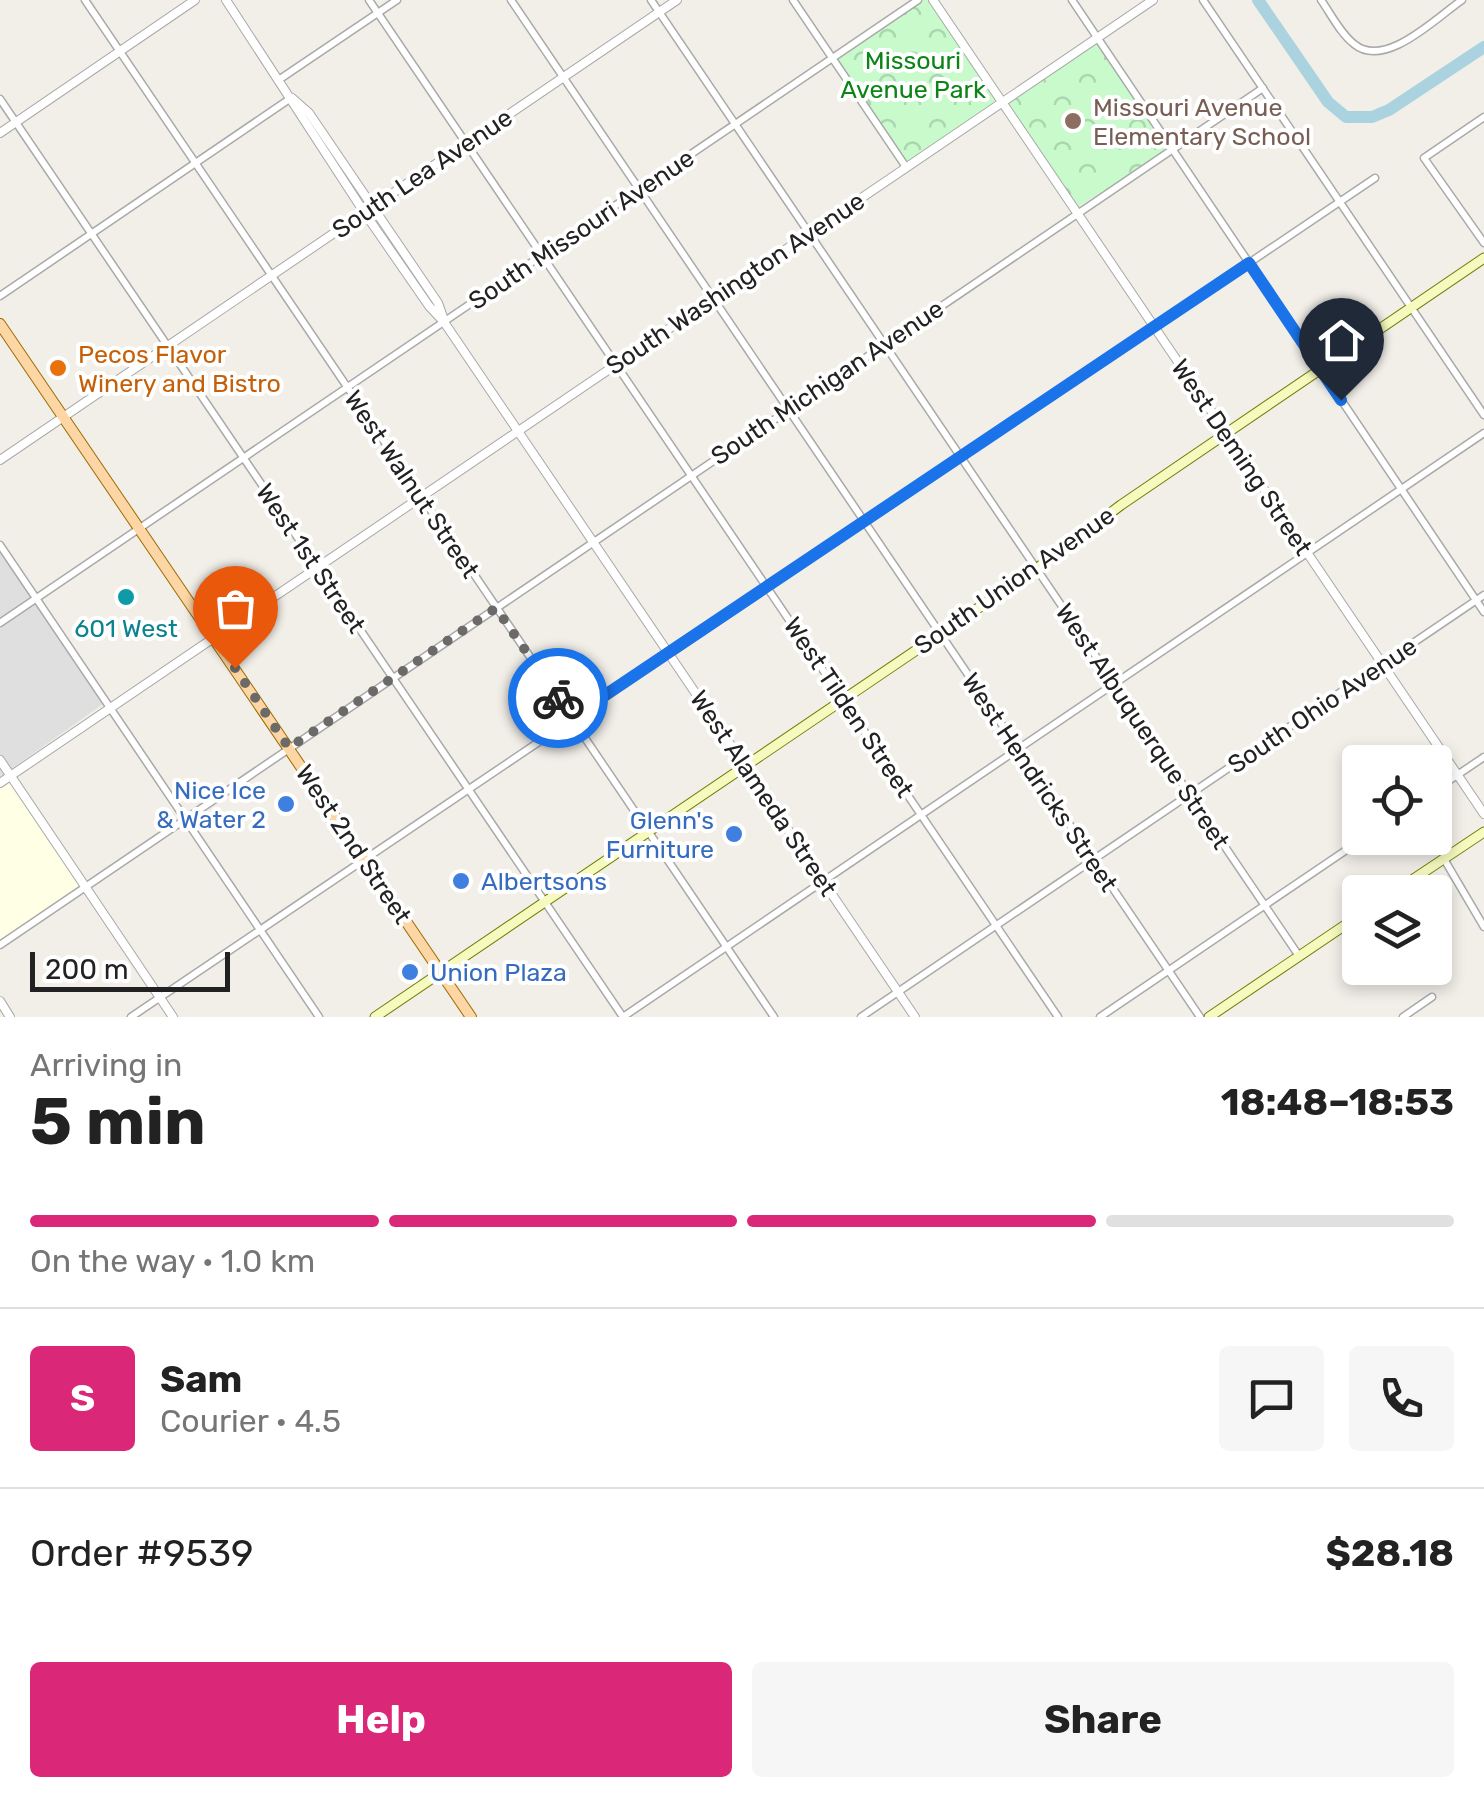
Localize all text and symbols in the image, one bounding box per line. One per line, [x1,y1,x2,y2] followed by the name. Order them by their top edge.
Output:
[840,46,986,104] park label: Missouri Avenue Park
[1093,93,1311,151] place label: Missouri Avenue Elementary School
[327,102,518,244] street label: South Lea Avenue
[1062,110,1084,132] marker: Missouri Avenue Elementary School
[463,143,699,316] street label: South Missouri Avenue
[601,186,870,381] street label: South Washington Avenue
[706,294,949,471] street label: South Michigan Avenue
[1299,298,1384,401] pin
[1314,313,1369,368] icon: home
[78,340,281,398] place label: Pecos Flavor Winery and Bistro
[1165,354,1318,561] street label: West Deming Street
[47,357,69,379] marker: Pecos Flavor Winery and Bistro
[338,385,485,584] street label: West Walnut Street
[250,478,371,639] street label: West 1st Street
[909,500,1120,660] street label: South Union Avenue
[193,566,278,669] pin
[208,581,263,636] icon: bag
[115,586,137,608] marker: 601 West
[1050,598,1236,855] street label: West Albuquerque Street
[778,612,920,803] street label: West Tilden Street
[74,614,178,643] place label: 601 West
[1222,631,1422,779] street label: South Ohio Avenue
[508,648,608,748] courier
[956,668,1124,897] street label: West Hendricks Street
[531,671,586,726] icon: bike
[684,685,843,902] street label: West Alameda Street
[1342,745,1452,985] map controls
[1342,745,1452,855] button: locate
[290,759,418,929] street label: West 2nd Street
[156,776,266,834] place label: Nice Ice & Water 2
[275,793,297,815] marker: Nice Ice & Water 2
[606,806,714,864] place label: Glenn's Furniture
[723,823,745,845] marker: Glenn's Furniture
[481,867,607,896] place label: Albertsons
[450,870,472,892] marker: Albertsons
[1342,875,1452,985] button: layers
[30,947,230,991] scale bar
[45,953,129,986] text: 200 m
[430,958,567,987] place label: Union Plaza
[399,961,421,983] marker: Union Plaza
[30,1046,182,1084] text: Arriving in
[1221,1079,1454,1125] text: 18:48–18:53
[30,1083,206,1160] text: 5 min
[30,1242,315,1280] text: On the way · 1.0 km
[1219,1346,1324,1451] button: chat
[1349,1346,1454,1451] button: phone
[160,1356,242,1402] text: Sam
[70,1375,95,1421] text: S
[160,1402,341,1440] text: Courier · 4.5
[30,1530,254,1576] text: Order #9539
[1325,1530,1454,1576] text: $28.18
[30,1662,732,1777] button: Help
[752,1662,1454,1777] button: Share

